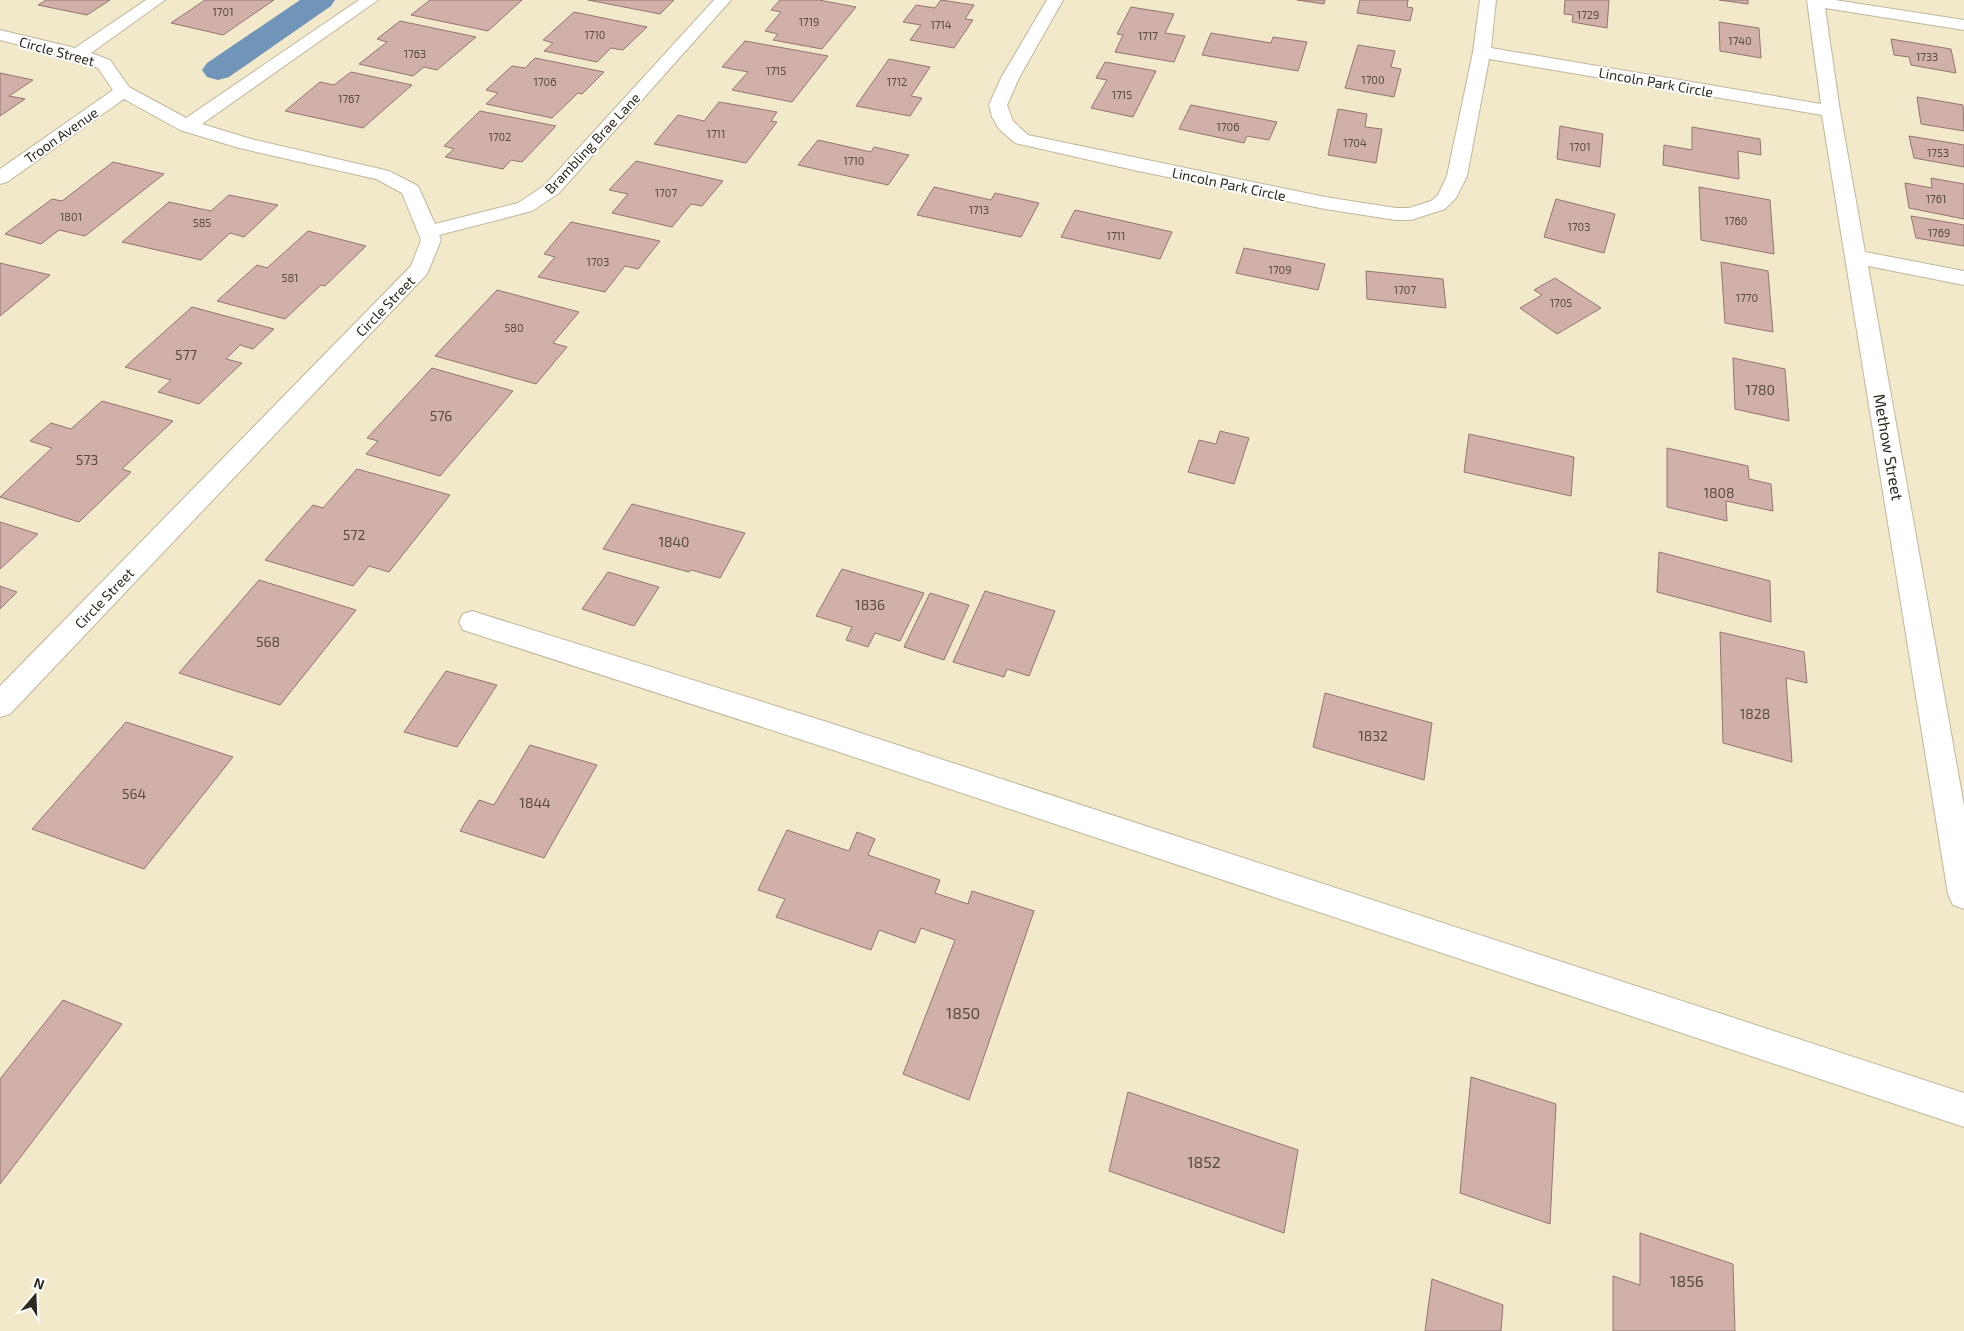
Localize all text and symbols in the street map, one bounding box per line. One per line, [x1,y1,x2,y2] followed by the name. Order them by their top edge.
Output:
[212,5,234,18] house number: 1701
[1577,8,1599,21] house number: 1729
[799,15,819,28] house number: 1719
[930,18,952,31] house number: 1714
[584,28,606,41] house number: 1710
[1138,29,1158,42] house number: 1717
[17,33,97,69] street label: Circle Street
[1728,34,1752,47] house number: 1740
[404,47,426,60] house number: 1763
[1916,50,1938,63] house number: 1733
[766,64,786,77] house number: 1715
[1597,64,1715,100] street label: Lincoln Park Circle
[1361,73,1385,86] house number: 1700
[534,75,556,88] house number: 1706
[887,75,907,88] house number: 1712
[1112,88,1132,101] house number: 1715
[541,89,643,197] street label: Brambling Brae Lane
[338,92,360,105] house number: 1767
[21,103,101,167] street label: Troon Avenue
[1217,120,1239,133] house number: 1706
[707,127,725,140] house number: 1711
[489,130,511,143] house number: 1702
[1343,136,1367,149] house number: 1704
[1569,140,1591,153] house number: 1701
[1927,146,1949,159] house number: 1753
[843,154,865,167] house number: 1710
[1171,164,1287,204] street label: Lincoln Park Circle
[655,186,678,199] house number: 1707
[1926,192,1946,205] house number: 1761
[969,203,989,216] house number: 1713
[60,210,82,223] house number: 1801
[1725,214,1747,227] house number: 1760
[193,216,211,229] house number: 585
[1568,220,1590,233] house number: 1703
[1928,226,1950,239] house number: 1769
[1107,229,1125,242] house number: 1711
[587,255,609,268] house number: 1703
[1269,263,1291,276] house number: 1709
[282,271,298,284] house number: 581
[352,272,418,340] street label: Circle Street
[1394,283,1417,296] house number: 1707
[1736,291,1758,304] house number: 1770
[1550,296,1572,309] house number: 1705
[504,321,524,334] house number: 580
[175,346,197,363] house number: 577
[1745,381,1775,398] house number: 1780
[1870,392,1908,502] street label: Methow Street
[430,407,452,424] house number: 576
[76,451,98,468] house number: 573
[1703,484,1735,501] house number: 1808
[343,526,365,543] house number: 572
[658,533,690,550] house number: 1840
[71,564,137,632] street label: Circle Street
[855,596,885,613] house number: 1836
[256,633,280,650] house number: 568
[1740,705,1770,722] house number: 1828
[1358,727,1388,744] house number: 1832
[122,785,146,802] house number: 564
[519,794,551,811] house number: 1844
[946,1003,980,1022] house number: 1850
[1187,1152,1221,1171] house number: 1852
[10,1271,60,1321] north arrow
[1670,1271,1704,1290] house number: 1856
[32,1274,47,1293] text: N

